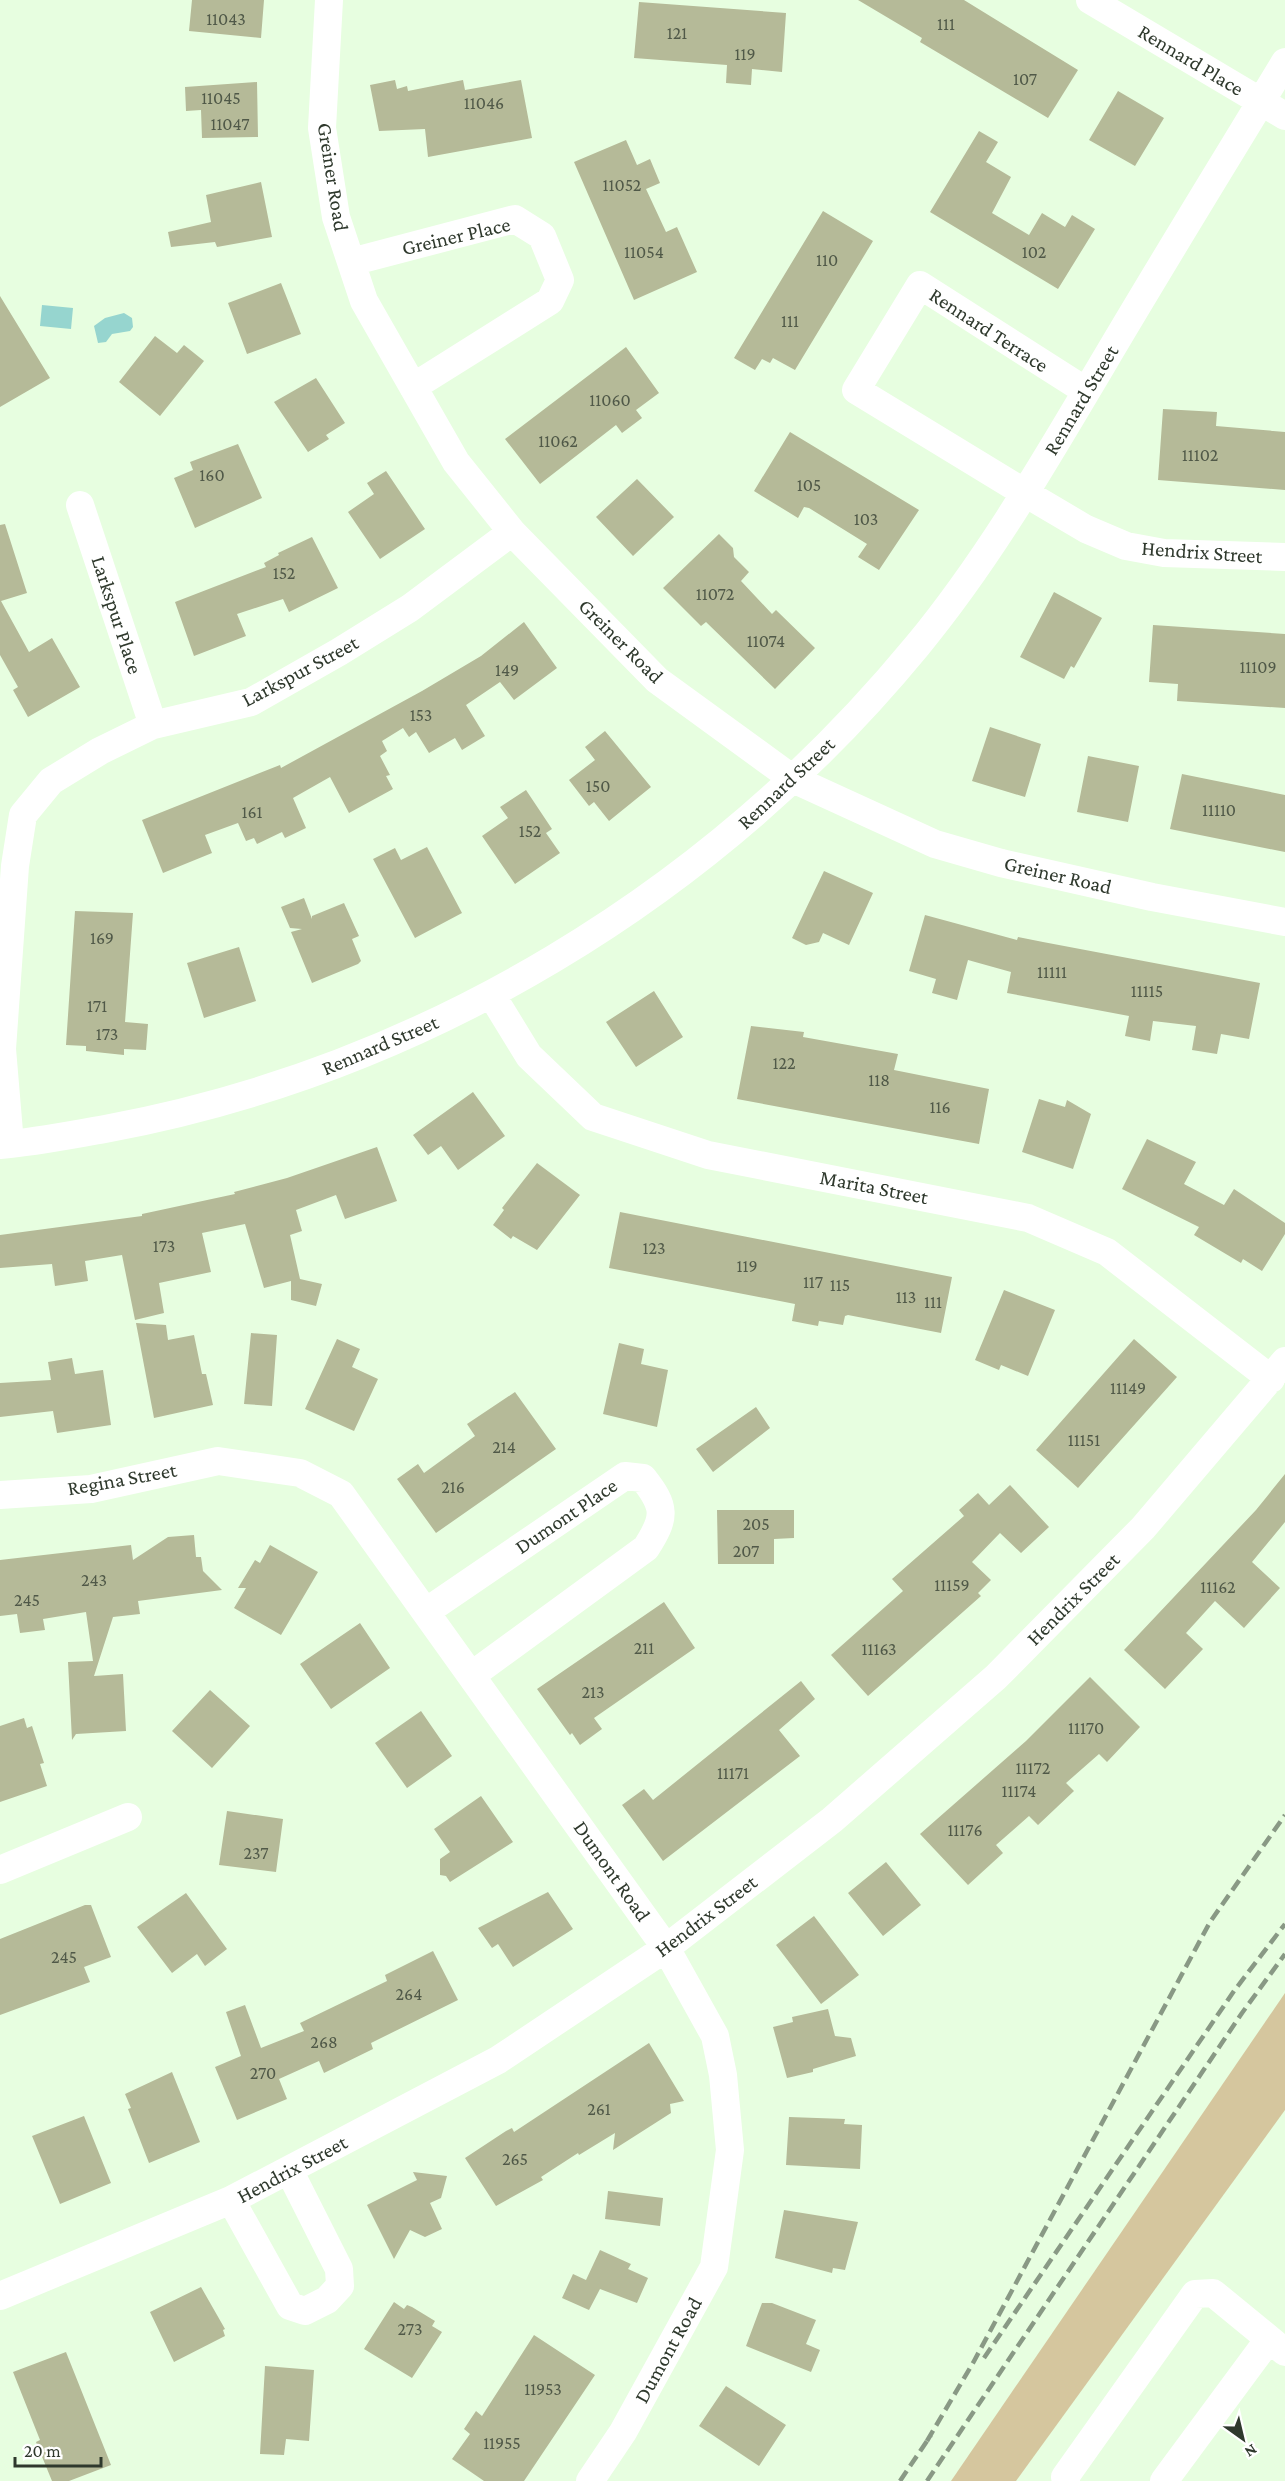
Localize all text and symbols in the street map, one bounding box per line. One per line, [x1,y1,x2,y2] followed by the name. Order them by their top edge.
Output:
[206,9,246,29] house number: 11043
[937,14,955,34] house number: 111
[1134,19,1248,101] street label: Rennard Place
[667,23,687,43] house number: 121
[734,44,756,64] house number: 119
[1013,69,1037,89] house number: 107
[201,88,241,108] house number: 11045
[464,93,504,113] house number: 11046
[210,114,250,134] house number: 11047
[313,121,353,233] street label: Greiner Road
[603,175,641,195] house number: 11052
[399,212,513,260] street label: Greiner Place
[624,242,664,262] house number: 11054
[1022,242,1046,262] house number: 102
[816,250,838,270] house number: 110
[925,283,1053,377] street label: Rennard Terrace
[781,311,799,331] house number: 111
[1039,340,1124,459] street label: Rennard Street
[589,390,631,410] house number: 11060
[538,431,578,451] house number: 11062
[1182,445,1218,465] house number: 11102
[199,465,225,485] house number: 160
[797,475,821,495] house number: 105
[854,509,878,529] house number: 103
[1141,536,1264,568] street label: Hendrix Street
[87,553,147,677] street label: Larkspur Place
[273,563,295,583] house number: 152
[696,584,734,604] house number: 11072
[574,594,668,688] street label: Greiner Road
[238,630,363,712] street label: Larkspur Street
[747,631,785,651] house number: 11074
[1239,657,1277,677] house number: 11109
[495,660,519,680] house number: 149
[410,705,432,725] house number: 153
[732,731,840,834] street label: Rennard Street
[586,776,610,796] house number: 150
[1202,800,1236,820] house number: 11110
[241,802,263,822] house number: 161
[519,821,541,841] house number: 152
[1002,851,1114,899] street label: Greiner Road
[90,928,114,948] house number: 169
[1037,962,1067,982] house number: 11111
[1131,981,1163,1001] house number: 11115
[87,996,107,1016] house number: 171
[318,1009,443,1080] street label: Rennard Street
[96,1024,118,1044] house number: 173
[772,1053,796,1073] house number: 122
[868,1070,890,1090] house number: 118
[929,1097,951,1117] house number: 116
[818,1165,931,1209] street label: Marita Street
[153,1236,175,1256] house number: 173
[642,1238,666,1258] house number: 123
[736,1256,758,1276] house number: 119
[803,1272,823,1292] house number: 117
[830,1275,850,1295] house number: 115
[896,1287,916,1307] house number: 113
[924,1292,942,1312] house number: 111
[1110,1378,1146,1398] house number: 11149
[1068,1430,1100,1450] house number: 11151
[492,1437,516,1457] house number: 214
[66,1457,179,1500] street label: Regina Street
[510,1473,622,1559] street label: Dumont Place
[441,1477,465,1497] house number: 216
[742,1514,770,1534] house number: 205
[733,1541,759,1561] house number: 207
[1022,1547,1125,1650] street label: Hendrix Street
[81,1570,107,1590] house number: 243
[934,1575,970,1595] house number: 11159
[1200,1577,1236,1597] house number: 11162
[14,1590,40,1610] house number: 245
[634,1638,654,1658] house number: 211
[862,1639,896,1659] house number: 11163
[581,1682,605,1702] house number: 213
[1068,1718,1104,1738] house number: 11170
[1016,1758,1050,1778] house number: 11172
[717,1763,749,1783] house number: 11171
[1002,1781,1036,1801] house number: 11174
[569,1816,655,1926] street label: Dumont Road
[947,1820,983,1840] house number: 11176
[243,1843,269,1863] house number: 237
[650,1869,762,1962] street label: Hendrix Street
[51,1947,77,1967] house number: 245
[396,1984,422,2004] house number: 264
[310,2032,338,2052] house number: 268
[250,2063,276,2083] house number: 270
[587,2099,611,2119] house number: 261
[233,2129,352,2208] street label: Hendrix Street
[502,2149,528,2169] house number: 265
[629,2293,707,2407] street label: Dumont Road
[398,2319,422,2339] house number: 273
[524,2379,562,2399] house number: 11953
[1213,2409,1273,2469] north arrow
[15,2430,100,2468] scale bar
[483,2433,521,2453] house number: 11955
[24,2441,61,2461] text: 20 m
[1242,2441,1260,2461] text: N

